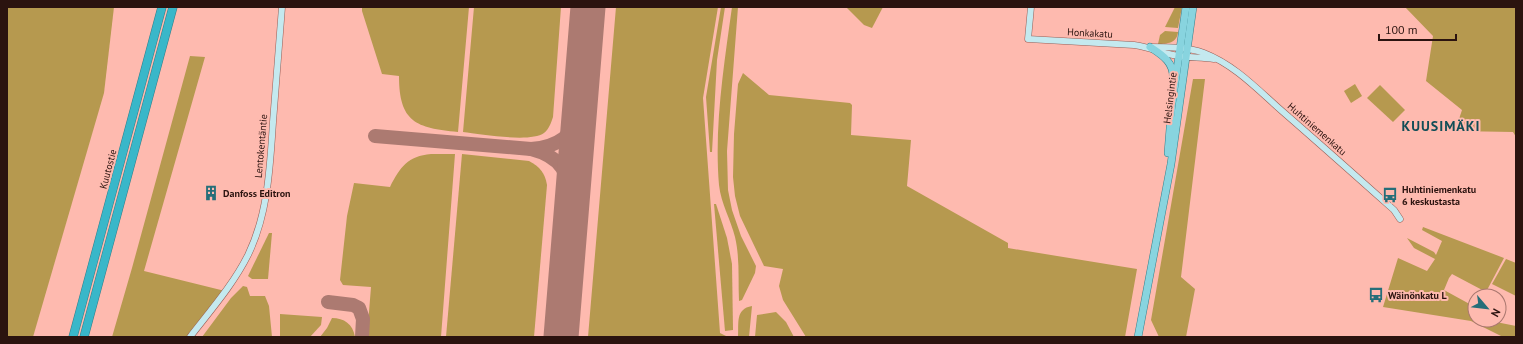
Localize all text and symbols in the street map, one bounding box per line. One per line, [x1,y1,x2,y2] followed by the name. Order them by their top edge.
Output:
[1379,16,1456,42] scale bar
[1385,22,1418,37] text: 100 m
[1067,25,1113,41] street label: Honkakatu
[1160,72,1180,124] street label: Helsingintie
[1285,100,1349,158] street label: Huhtiniemenkatu
[252,114,270,178] street label: Lentokentäntie
[1402,117,1481,135] district label: KUUSIMÄKI
[96,148,120,190] street label: Kuutostie
[1402,183,1476,208] place label: Huhtiniemenkatu 6 keskustasta
[202,184,220,202] building icon: Danfoss Editron
[1381,186,1399,204] bus stop icon: Huhtiniemenkatu 6 keskustasta
[223,187,291,200] place label: Danfoss Editron
[1367,286,1385,304] bus stop icon: Wäinönkatu L
[1467,288,1507,328] north arrow
[1388,289,1448,302] place label: Wäinönkatu L
[1488,306,1504,319] text: N

